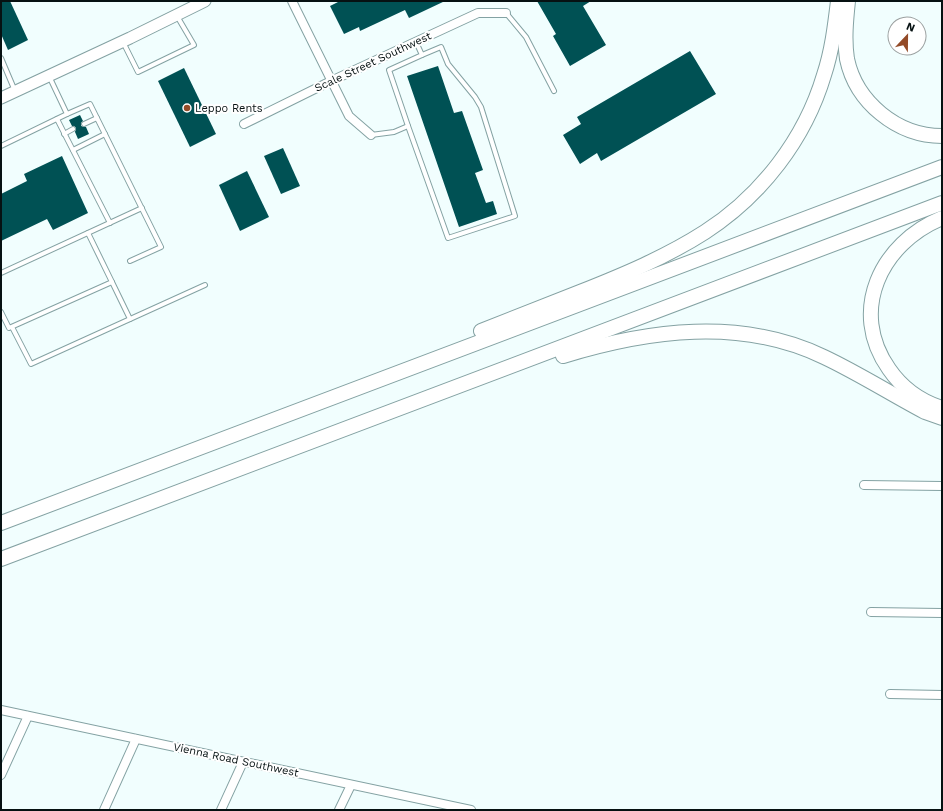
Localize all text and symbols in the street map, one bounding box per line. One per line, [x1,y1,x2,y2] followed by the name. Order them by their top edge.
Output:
[887,16,927,56] north arrow
[904,20,917,35] text: N
[313,29,434,95] street label: Scale Street Southwest
[195,102,263,115] place label: Leppo Rents
[182,103,192,113] marker: Leppo Rents
[172,740,300,780] street label: Vienna Road Southwest

